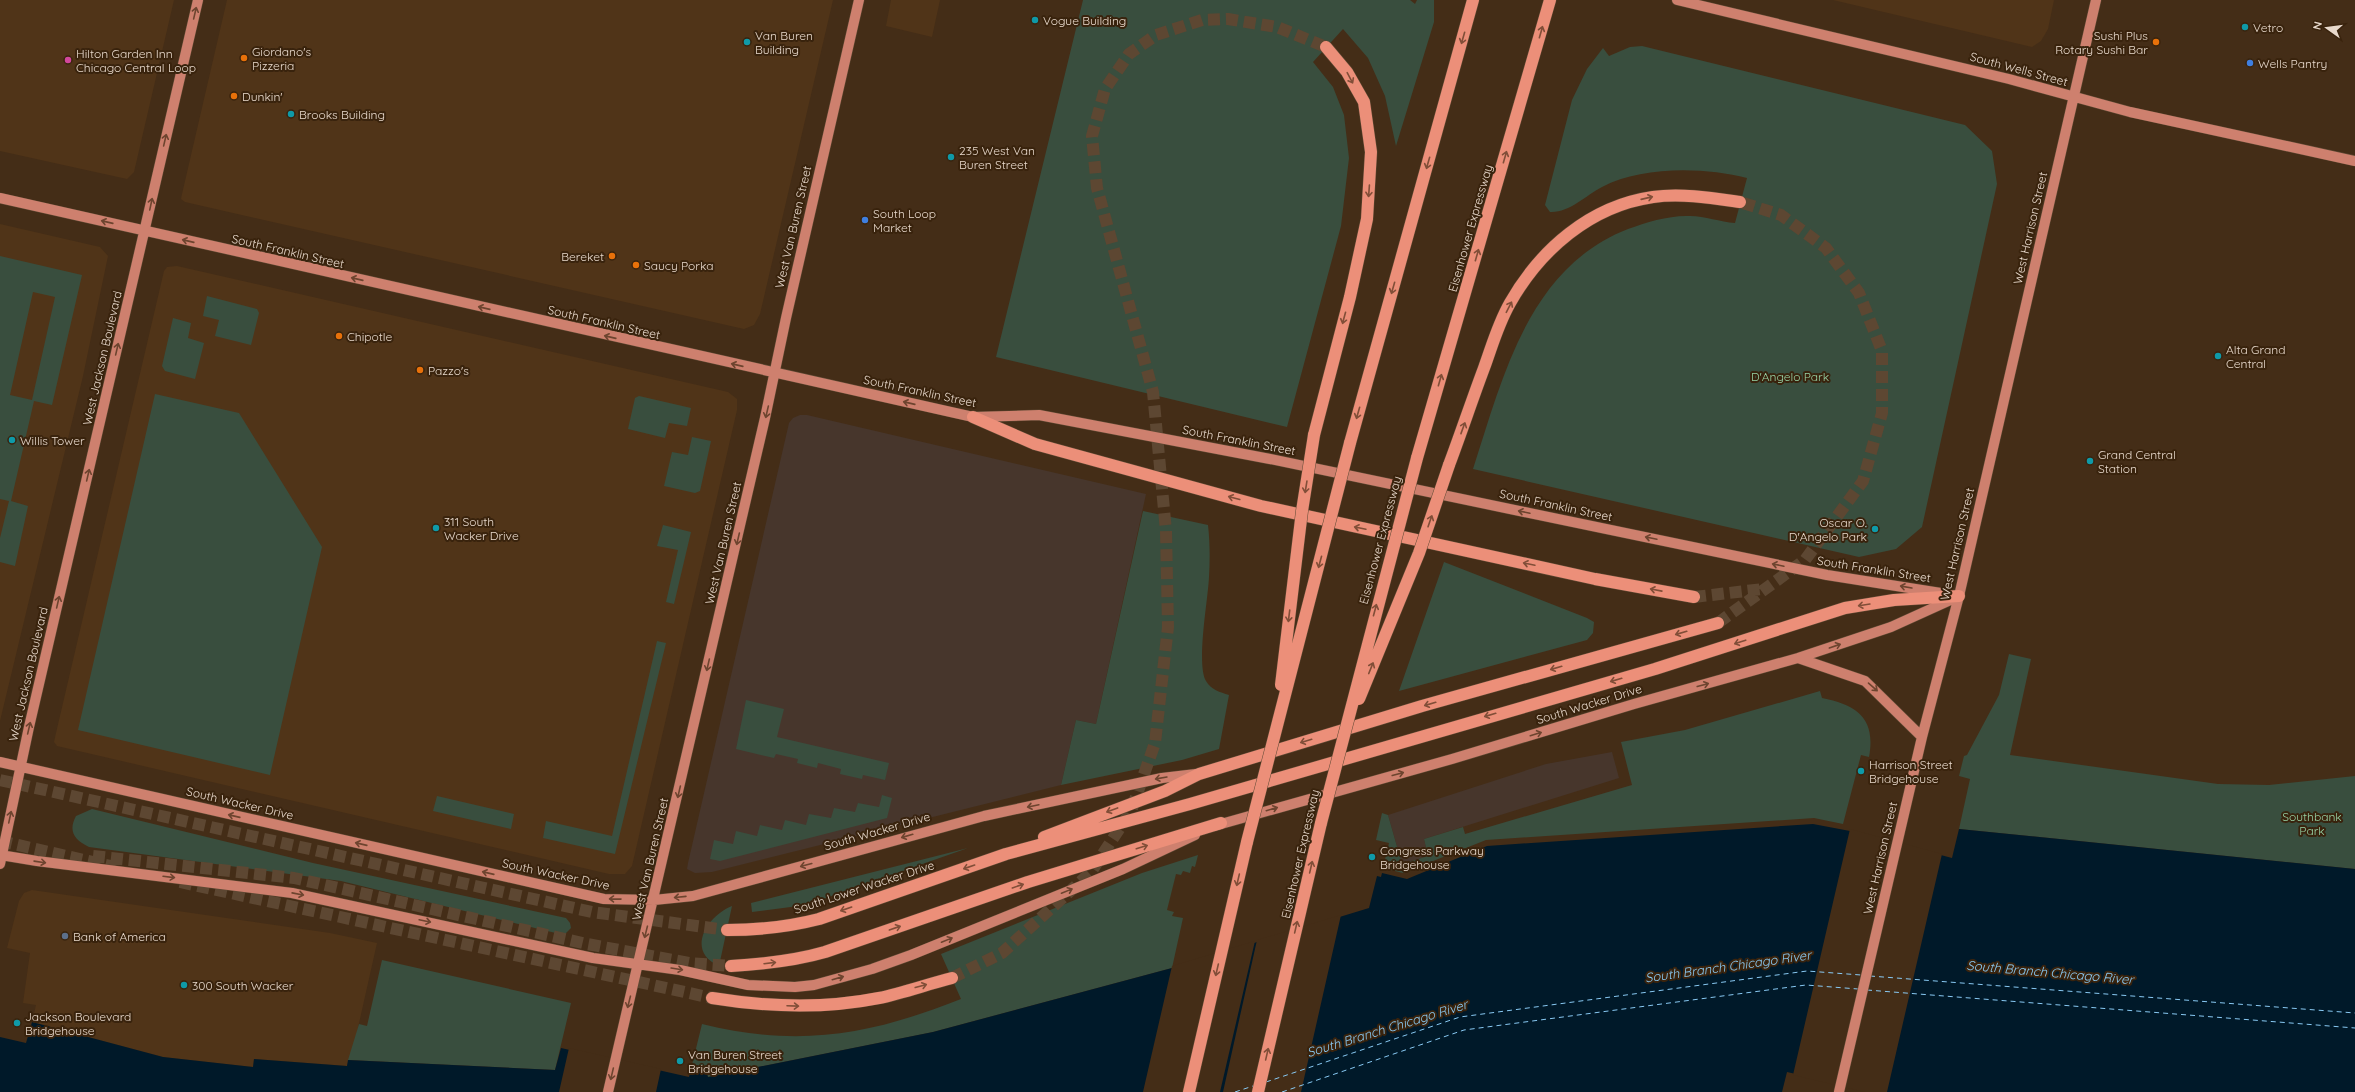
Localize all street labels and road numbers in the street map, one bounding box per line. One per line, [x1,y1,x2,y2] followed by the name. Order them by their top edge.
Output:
[1969,49,2069,89] street label: South Wells Street
[1445,163,1495,293] street label: Eisenhower Expressway
[772,164,814,290] street label: West Van Buren Street
[2010,170,2050,286] street label: West Harrison Street
[230,231,346,271] street label: South Franklin Street
[79,289,125,427] street label: West Jackson Boulevard
[546,302,662,342] street label: South Franklin Street
[862,372,978,410] street label: South Franklin Street
[1181,422,1297,458] street label: South Franklin Street
[1356,474,1404,606] street label: Eisenhower Expressway
[702,480,744,606] street label: West Van Buren Street
[1498,486,1614,524] street label: South Franklin Street
[1937,486,1977,602] street label: West Harrison Street
[1816,553,1932,585] street label: South Franklin Street
[5,605,51,743] street label: West Jackson Boulevard
[1534,681,1644,727] street label: South Wacker Drive
[185,783,295,823] street label: South Wacker Drive
[1278,788,1322,920] street label: Eisenhower Expressway
[629,796,671,922] street label: West Van Buren Street
[1860,800,1900,916] street label: West Harrison Street
[822,809,932,853] street label: South Wacker Drive
[501,855,611,893] street label: South Wacker Drive
[792,857,936,917] street label: South Lower Wacker Drive

